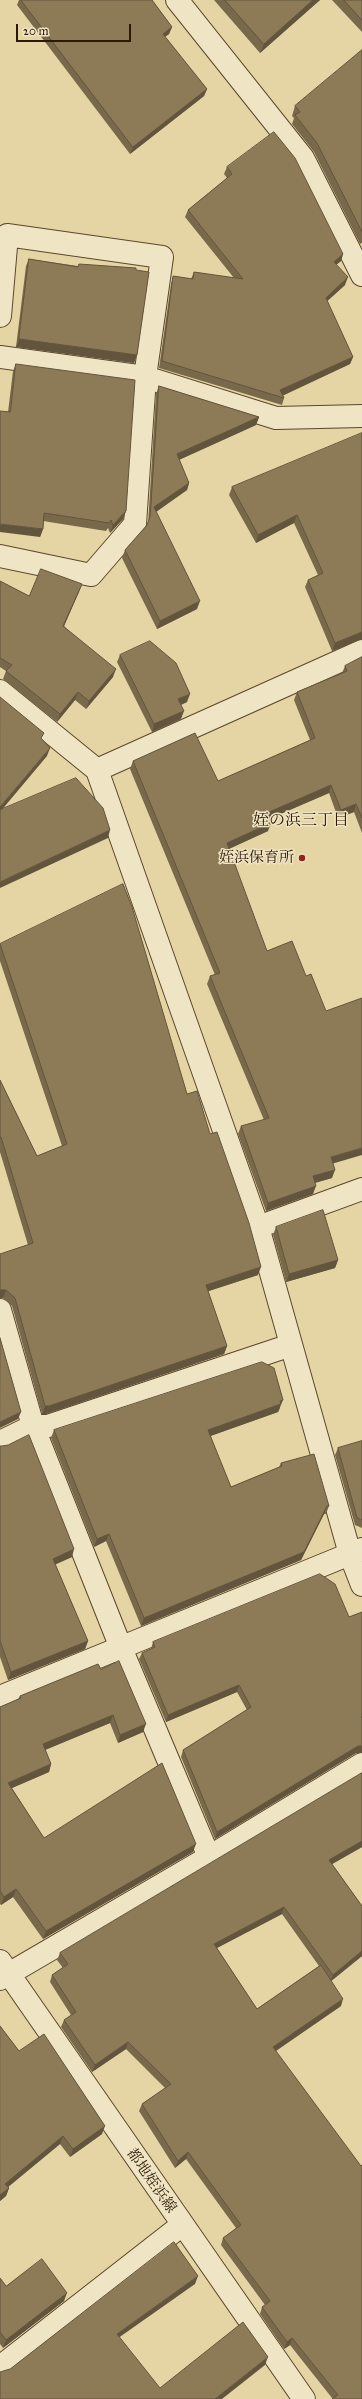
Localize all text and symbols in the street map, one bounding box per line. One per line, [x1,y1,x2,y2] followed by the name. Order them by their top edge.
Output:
[18,16,133,42] scale bar
[23,24,49,38] text: 20 m
[253,811,349,831] district label: 姪の浜三丁目
[219,849,294,867] place label: 姪浜保育所
[297,853,307,863] marker: 姪浜保育所
[122,2145,180,2217] street label: 都地姪浜線

